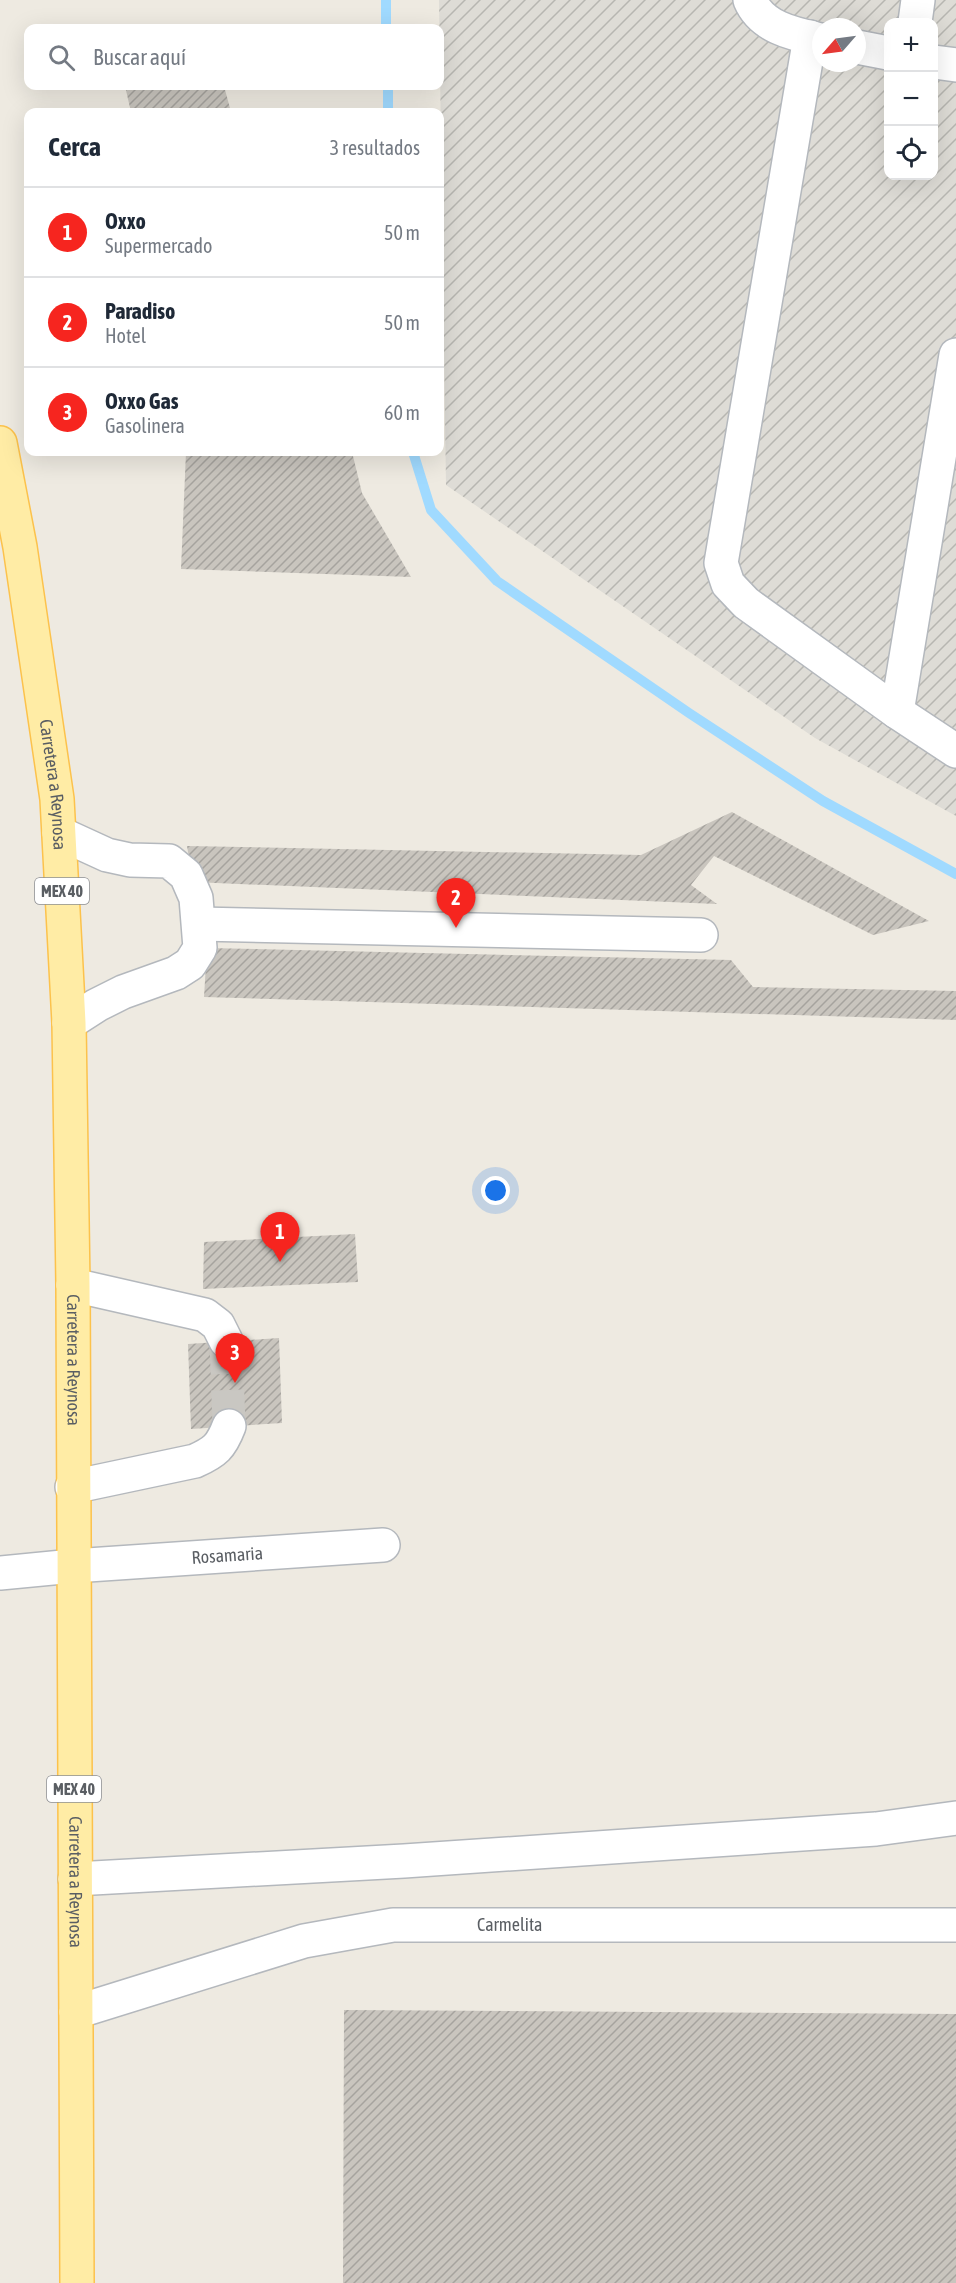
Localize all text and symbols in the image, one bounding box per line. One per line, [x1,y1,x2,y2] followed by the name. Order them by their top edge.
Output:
[812,18,866,72] north arrow
[884,18,938,180] map controls
[884,18,938,72] button: +
[24,24,444,90] search box
[45,41,78,74] icon: search
[93,44,186,70] text: Buscar aquí
[884,72,938,126] button: −
[884,126,938,180] button: locate
[48,132,101,162] text: Cerca
[330,136,420,159] text: 3 resultados
[105,208,146,234] text: Oxxo
[63,221,72,244] text: 1
[384,221,420,244] text: 50 m
[105,234,212,257] text: Supermercado
[105,298,175,324] text: Paradiso
[63,311,72,334] text: 2
[384,311,420,334] text: 50 m
[105,324,146,347] text: Hotel
[105,388,178,414] text: Oxxo Gas
[63,401,72,424] text: 3
[384,401,420,424] text: 60 m
[105,414,185,437] text: Gasolinera
[35,718,71,851] street label: Carretera a Reynosa
[35,878,89,904] road number: MEX 40
[436,878,476,928] pin: 2
[481,1176,510,1205] your location
[260,1212,300,1262] pin: 1
[63,1294,85,1426] street label: Carretera a Reynosa
[216,1334,254,1383] pin: 3
[191,1542,264,1568] street label: Rosamaria
[47,1776,101,1802] road number: MEX 40
[65,1816,87,1948] street label: Carretera a Reynosa
[477,1914,542,1935] street label: Carmelita

